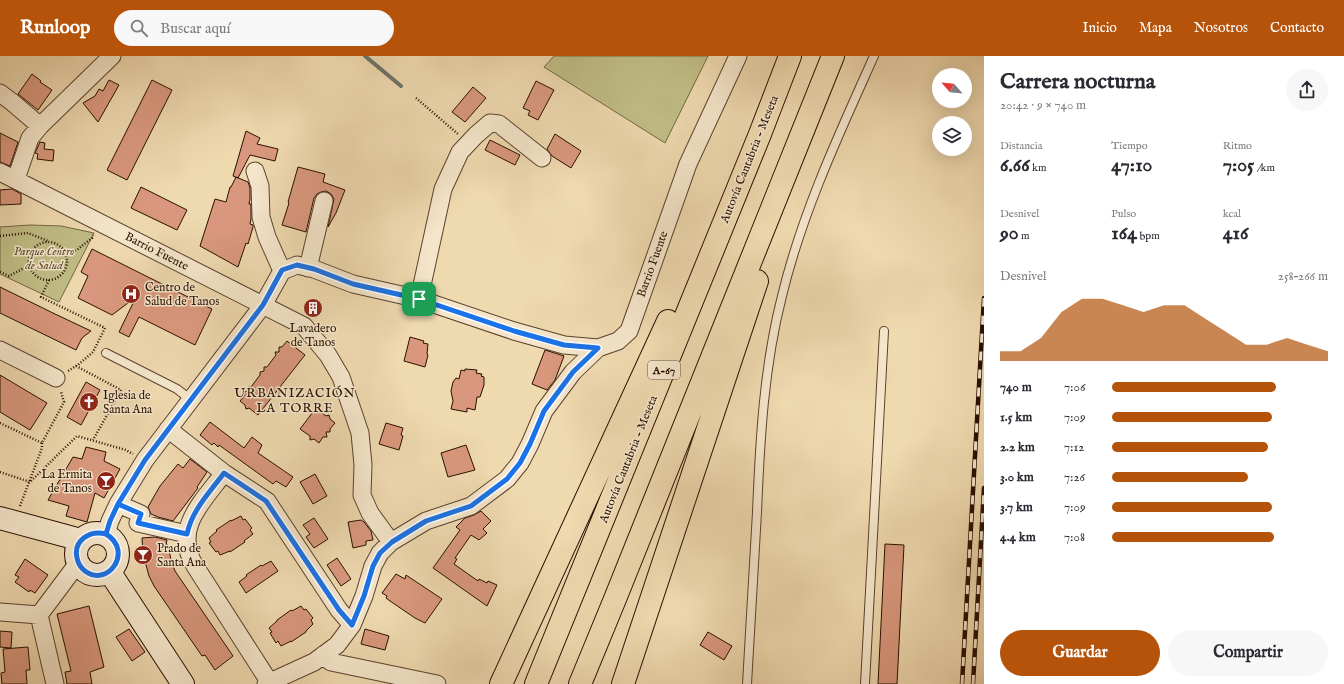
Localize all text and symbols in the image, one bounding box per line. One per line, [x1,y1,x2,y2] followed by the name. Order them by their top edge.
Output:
[114,10,394,46] search box
[20,16,90,40] text: Runloop
[128,17,150,39] icon: search
[160,19,231,38] text: Buscar aquí
[1082,19,1117,37] text: Inicio
[1139,19,1172,37] text: Mapa
[1194,19,1248,37] text: Nosotros
[1270,19,1324,37] text: Contacto
[932,68,972,108] north arrow
[932,68,972,156] map controls
[1000,68,1155,96] text: Carrera nocturna
[1286,69,1328,111] button: share
[717,92,782,226] street label: Autovía Cantabria - Meseta
[1000,97,1086,114] text: 20:42 · 9 × 740 m
[932,116,972,156] button: layers
[1000,139,1042,153] text: Distancia
[1111,139,1148,153] text: Tiempo
[1223,139,1252,153] text: Ritmo
[1000,153,1030,178] text: 6.66
[1111,153,1152,178] text: 47:10
[1223,153,1254,178] text: 7:05
[1030,161,1046,175] text: km
[1254,161,1275,175] text: /km
[1000,207,1039,221] text: Desnivel
[1111,207,1136,221] text: Pulso
[1223,207,1241,221] text: kcal
[1000,221,1019,246] text: 90
[1111,221,1137,246] text: 164
[1223,221,1248,246] text: 416
[122,229,192,274] street label: Barrio Fuente
[634,229,672,299] street label: Barrio Fuente
[1019,229,1029,243] text: m
[1137,229,1160,243] text: bpm
[14,244,74,273] park label: Parque Centro de Salud
[1000,268,1047,285] text: Desnivel
[1278,268,1328,285] text: 258–266 m
[145,280,219,309] place label: Centro de Salud de Tanos
[402,282,436,316] pin
[120,283,142,305] hospital icon: Centro de Salud de Tanos
[408,288,430,310] icon: arrive
[302,297,324,319] building icon: Lavadero de Tanos
[290,321,337,350] place label: Lavadero de Tanos
[648,361,680,379] road number: A-67
[1000,379,1032,396] text: 740 m
[1064,379,1085,396] text: 7:06
[234,385,356,417] district label: URBANIZACIÓN LA TORRE
[103,388,153,417] place label: Iglesia de Santa Ana
[78,391,100,413] church icon: Iglesia de Santa Ana
[596,392,661,526] street label: Autovía Cantabria - Meseta
[1000,409,1032,426] text: 1.5 km
[1064,409,1086,426] text: 7:09
[1000,439,1035,456] text: 2.2 km
[1064,439,1084,456] text: 7:12
[41,467,93,496] place label: La Ermita de Tanos
[1000,469,1034,486] text: 3.0 km
[1064,469,1085,486] text: 7:26
[95,470,117,492] bar icon: La Ermita de Tanos
[1000,499,1033,516] text: 3.7 km
[1064,499,1086,516] text: 7:09
[1000,529,1036,546] text: 4.4 km
[1064,529,1085,546] text: 7:08
[157,541,207,570] place label: Prado de Santa Ana
[132,544,154,566] bar icon: Prado de Santa Ana
[1000,630,1160,676] button: Guardar
[1168,630,1328,676] button: Compartir

